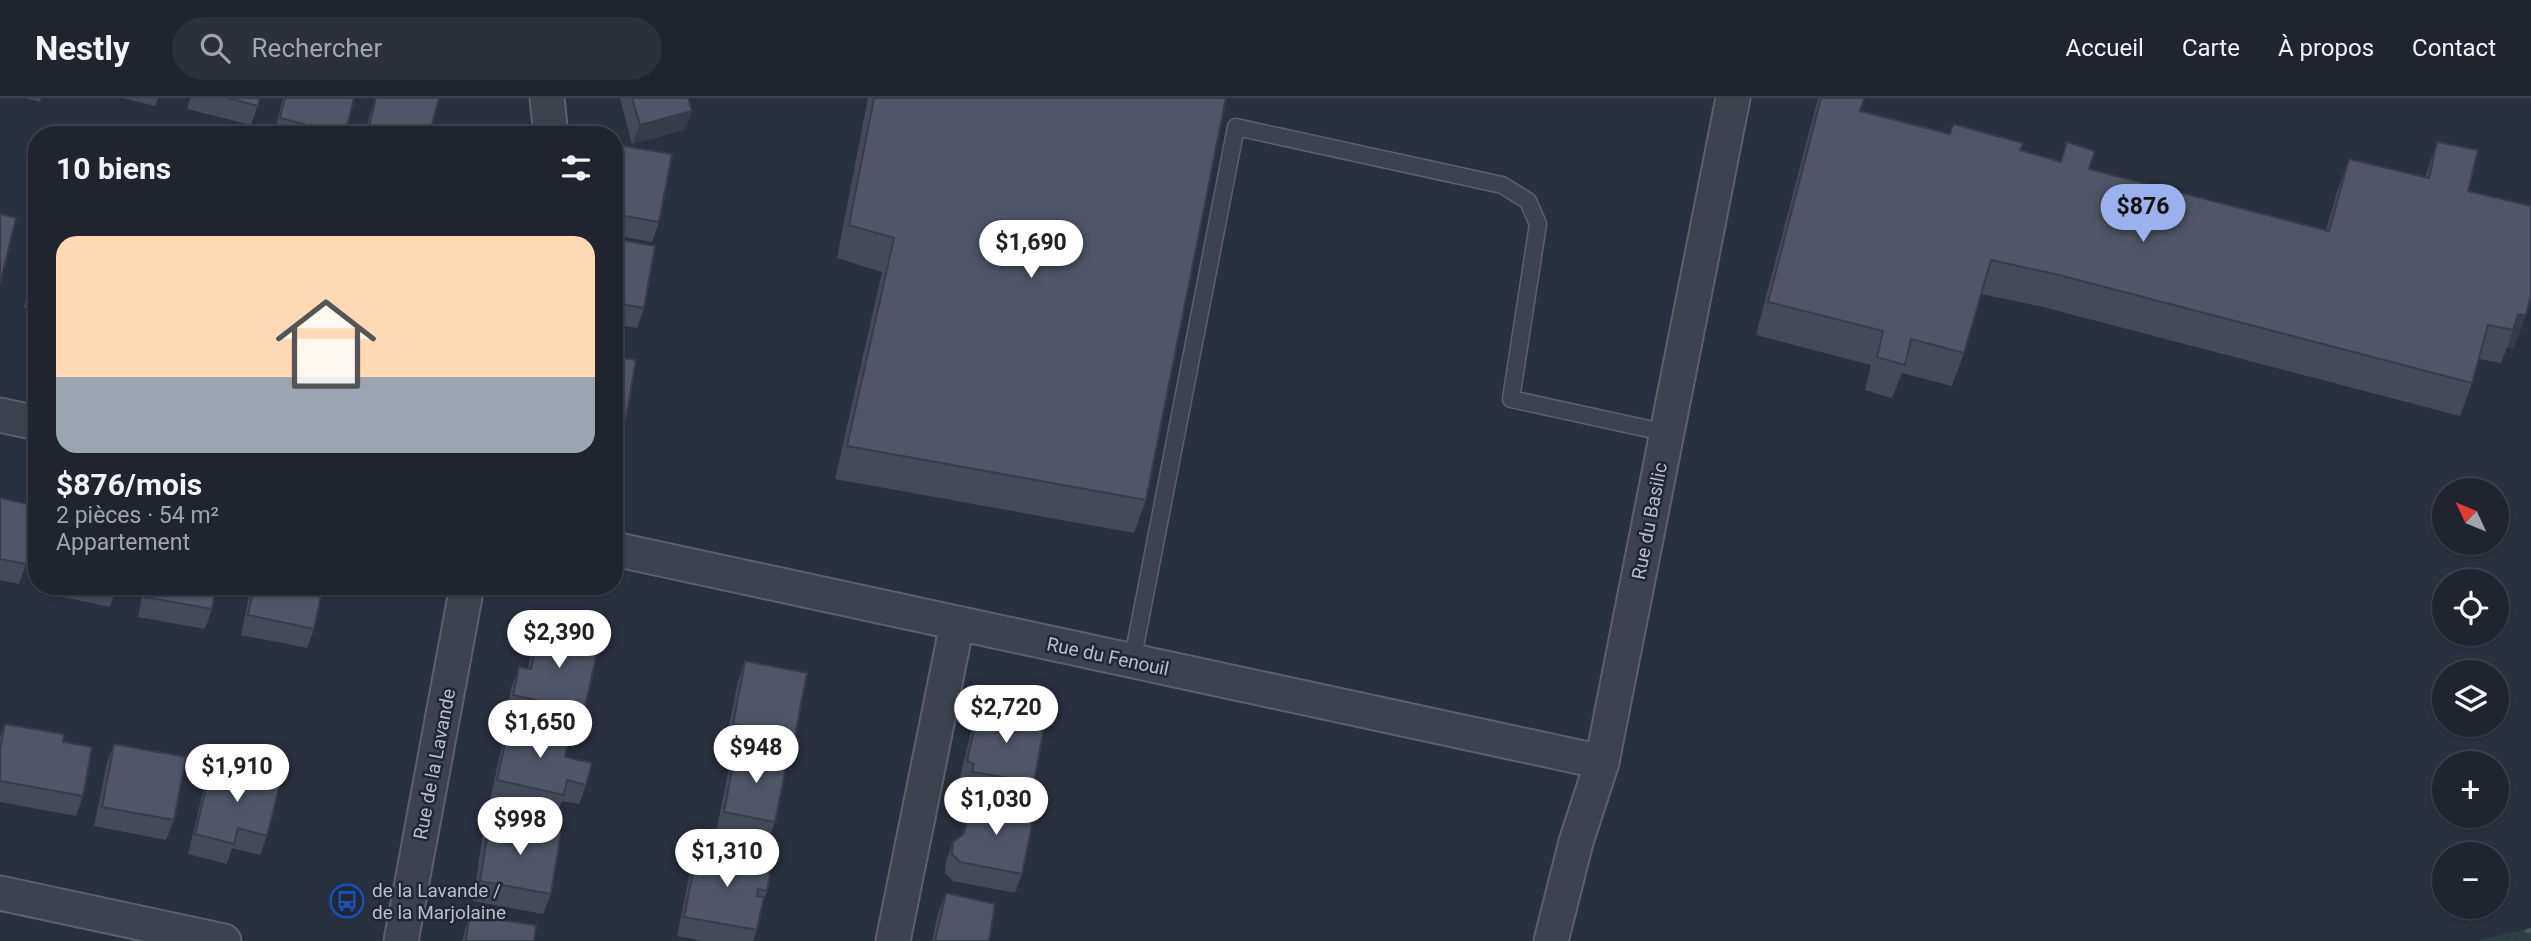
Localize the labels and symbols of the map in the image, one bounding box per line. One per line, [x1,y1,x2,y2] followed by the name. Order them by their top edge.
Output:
[2102,184,2184,244] pin: $876
[974,220,1088,280] pin: $1,690
[1627,461,1672,582] street label: Rue du Basilic
[2432,478,2510,555] north arrow
[502,610,616,670] pin: $2,390
[1045,632,1171,681] street label: Rue du Fenouil
[949,686,1063,745] pin: $2,720
[409,687,460,842] street label: Rue de la Lavande
[483,700,597,760] pin: $1,650
[715,726,797,785] pin: $948
[180,744,294,804] pin: $1,910
[939,778,1053,837] pin: $1,030
[479,798,561,857] pin: $998
[670,830,784,889] pin: $1,310
[372,879,506,924] place label: de la Lavande / de la Marjolaine
[328,882,366,920] bus stop icon: de la Lavande / de la Marjolaine

